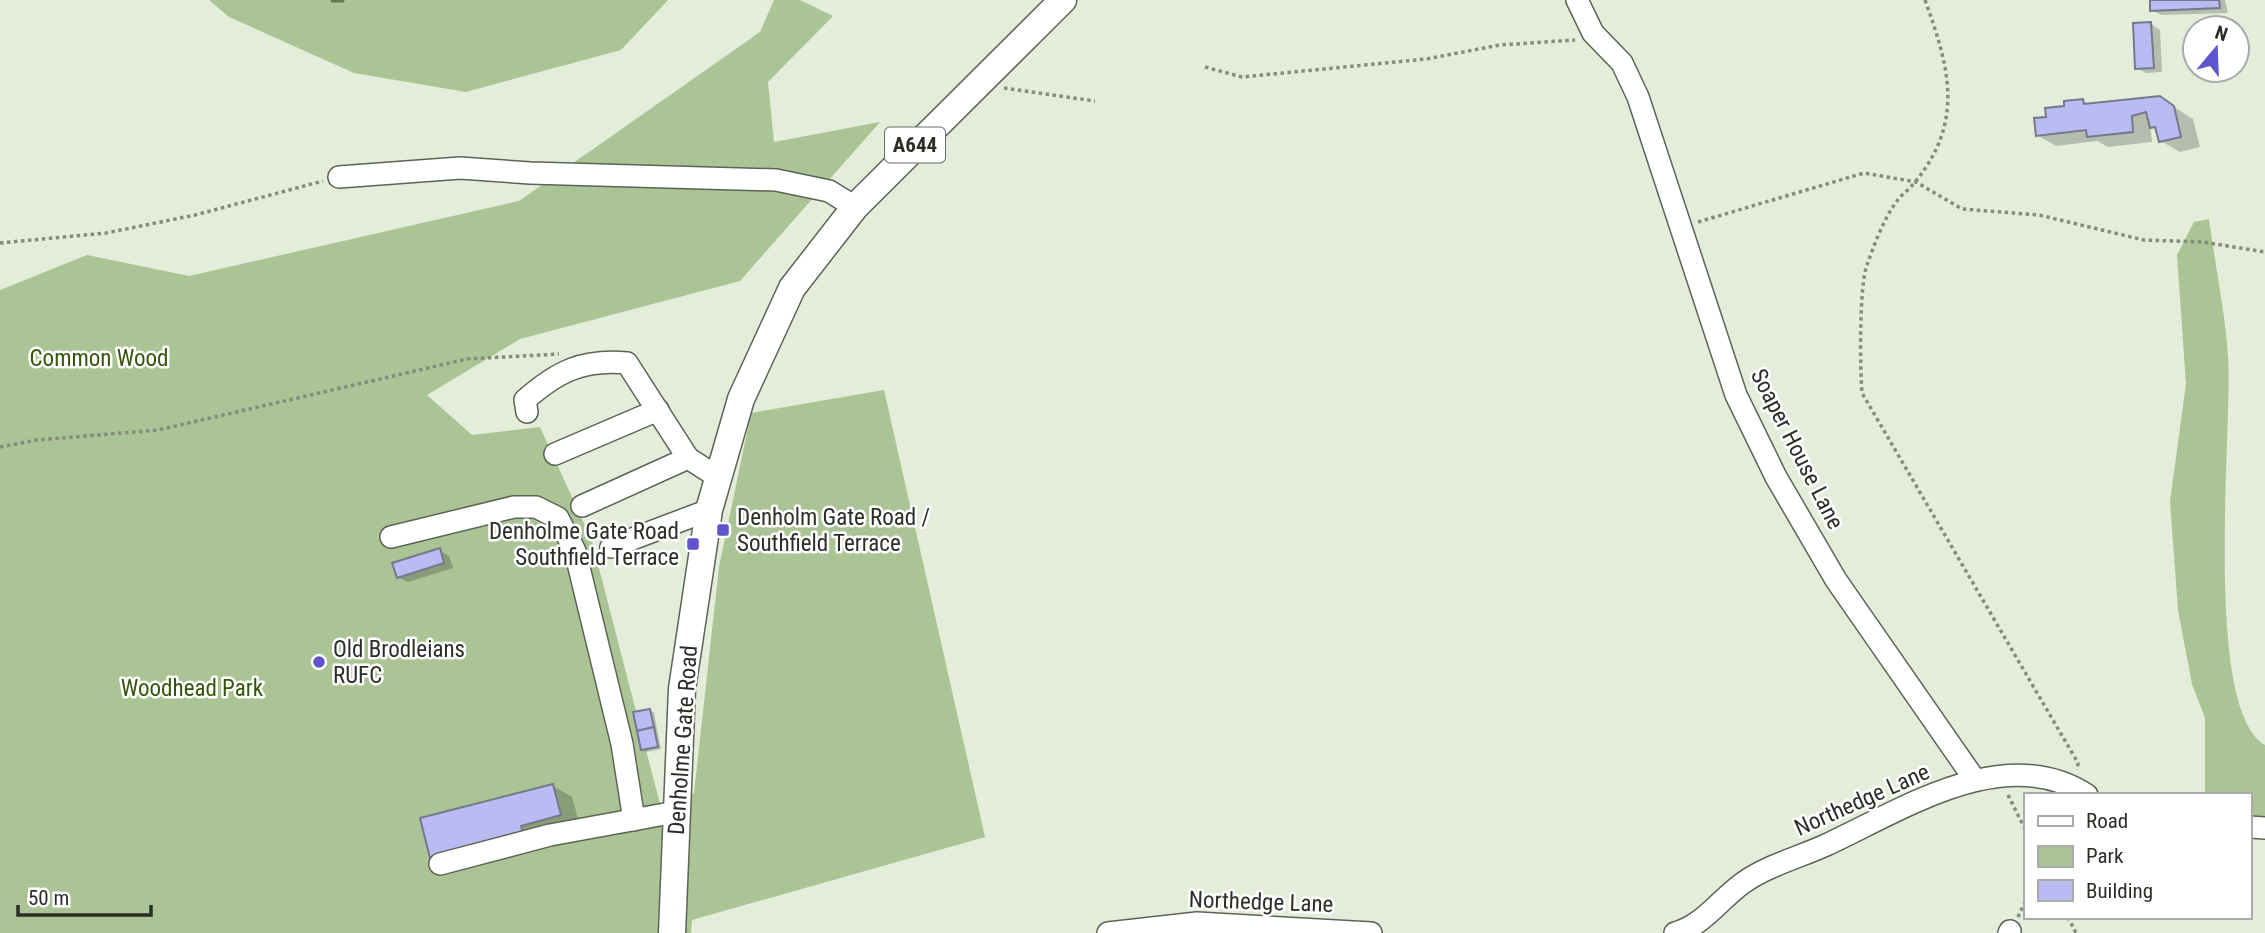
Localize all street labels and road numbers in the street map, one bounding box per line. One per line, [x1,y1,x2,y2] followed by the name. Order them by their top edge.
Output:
[885,128,945,162] road number: A644
[1745,364,1849,534] street label: Soaper House Lane
[663,644,703,836] street label: Denholme Gate Road
[1790,758,1934,842] street label: Northedge Lane
[1188,886,1334,918] street label: Northedge Lane

